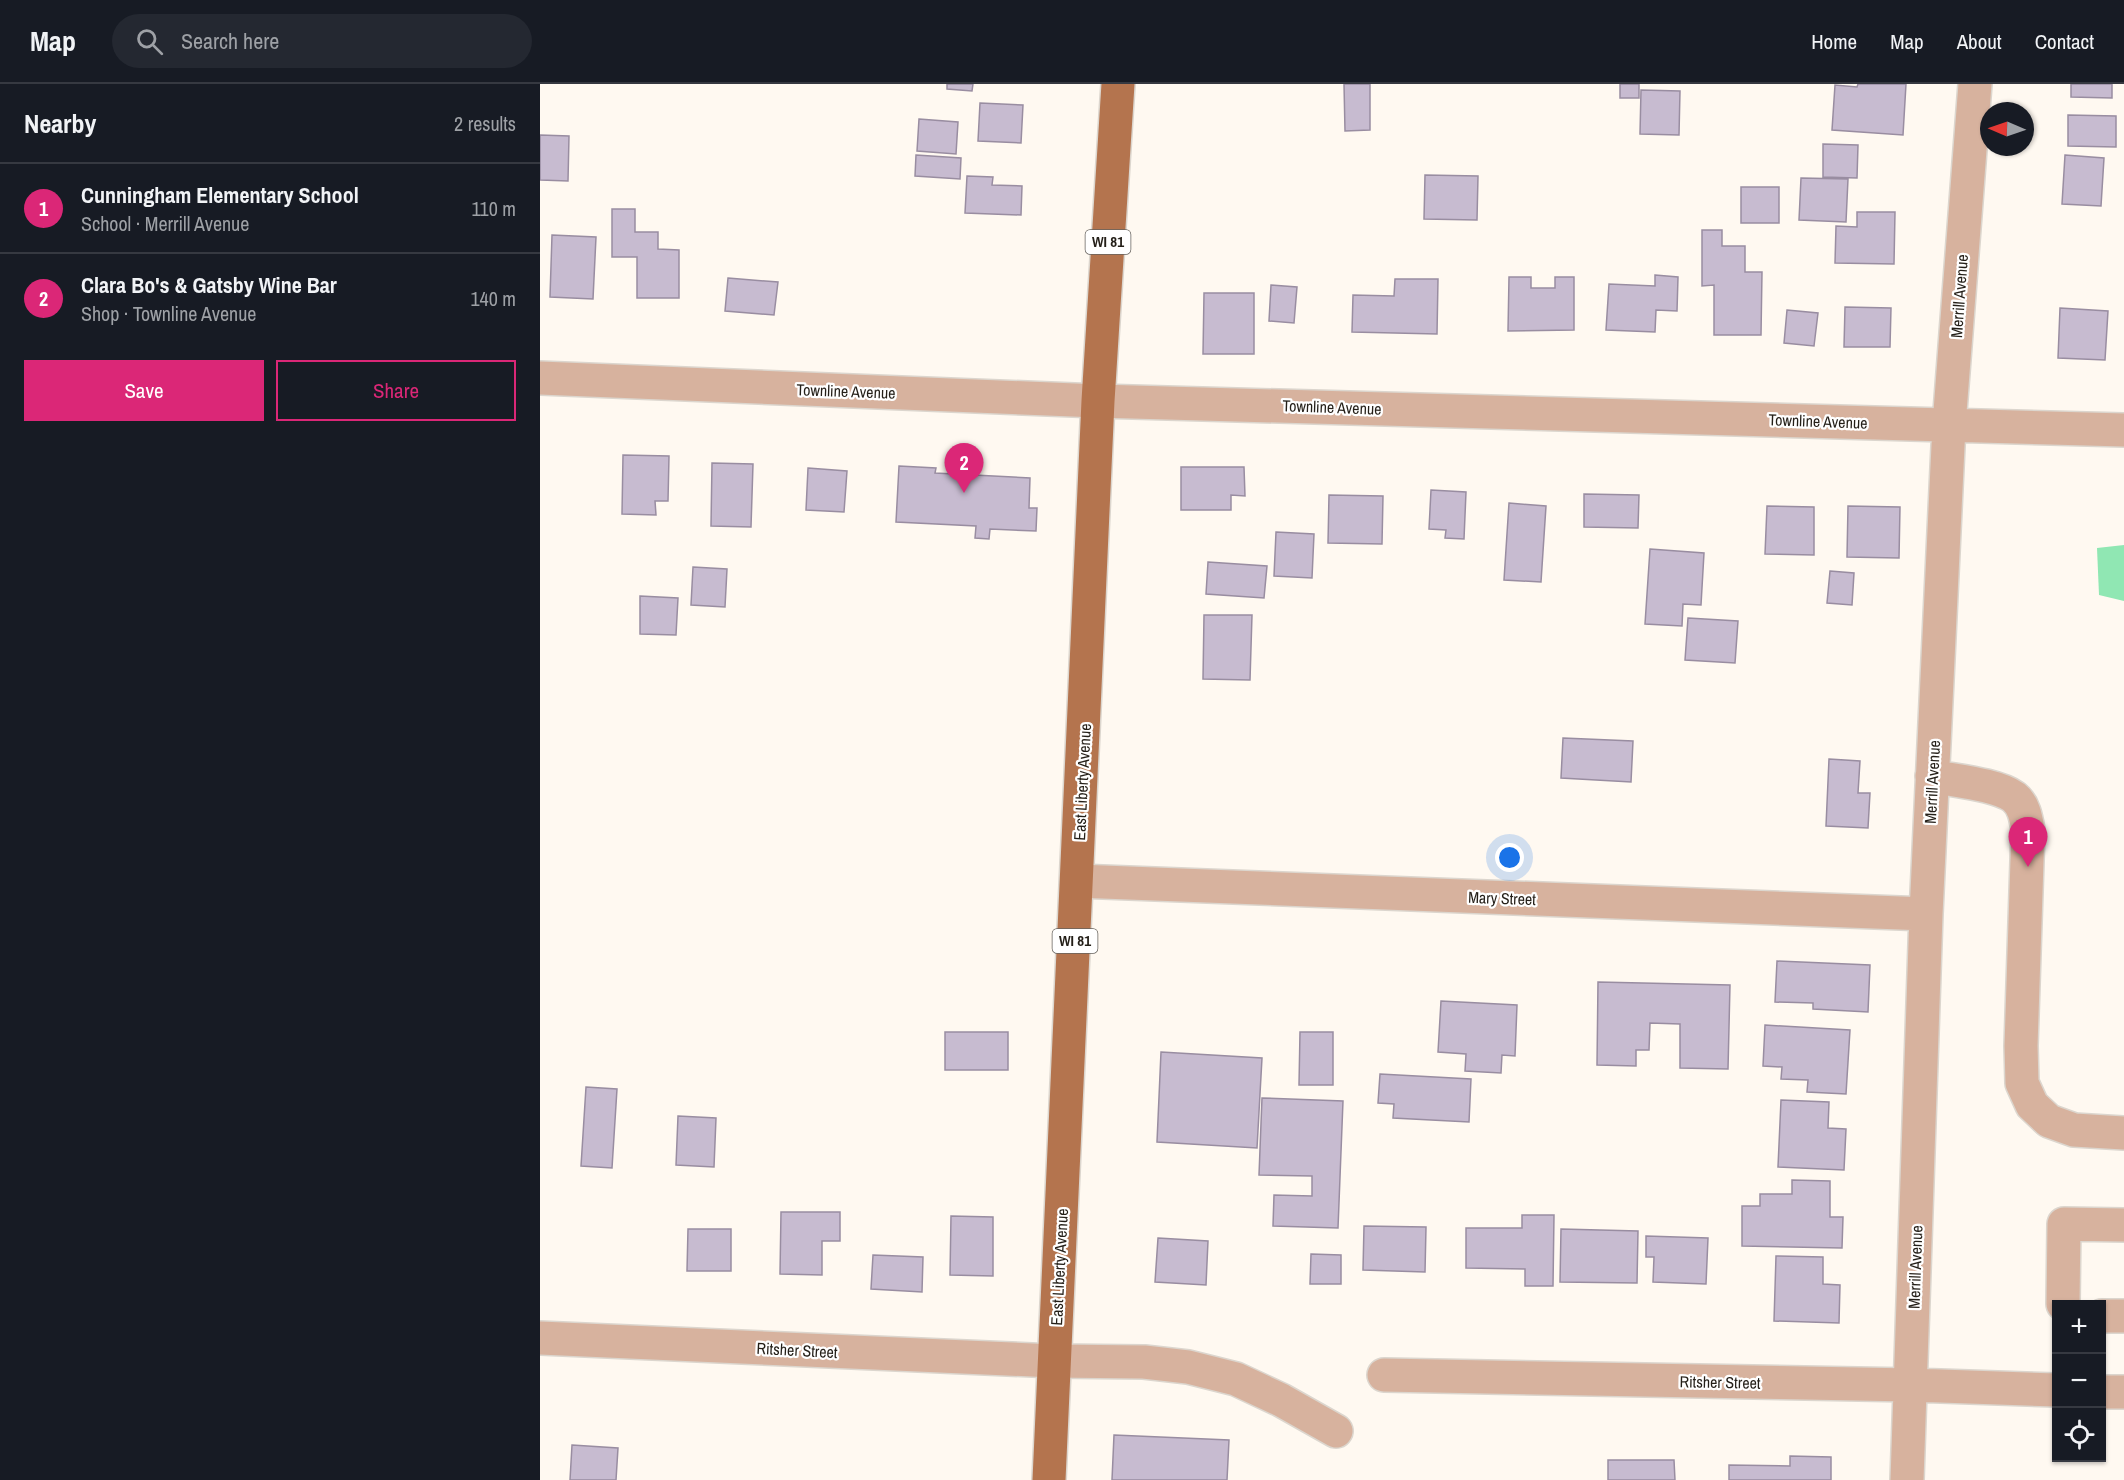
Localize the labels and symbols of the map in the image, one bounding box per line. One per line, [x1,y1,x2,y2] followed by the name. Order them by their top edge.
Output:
[1980,102,2034,156] north arrow
[1086,230,1130,254] road number: WI 81
[1945,254,1973,338] street label: Merrill Avenue
[796,378,896,404] street label: Townline Avenue
[1282,394,1382,420] street label: Townline Avenue
[1768,408,1868,434] street label: Townline Avenue
[944,444,984,493] pin: 2
[1068,723,1096,841] street label: East Liberty Avenue
[1919,740,1945,824] street label: Merrill Avenue
[2008,818,2048,867] pin: 1
[1495,843,1524,872] your location
[1468,886,1537,910] street label: Mary Street
[1052,929,1098,953] road number: WI 81
[1045,1208,1073,1326] street label: East Liberty Avenue
[1903,1225,1927,1309] street label: Merrill Avenue
[756,1337,838,1363] street label: Ritsher Street
[1679,1370,1761,1394] street label: Ritsher Street

